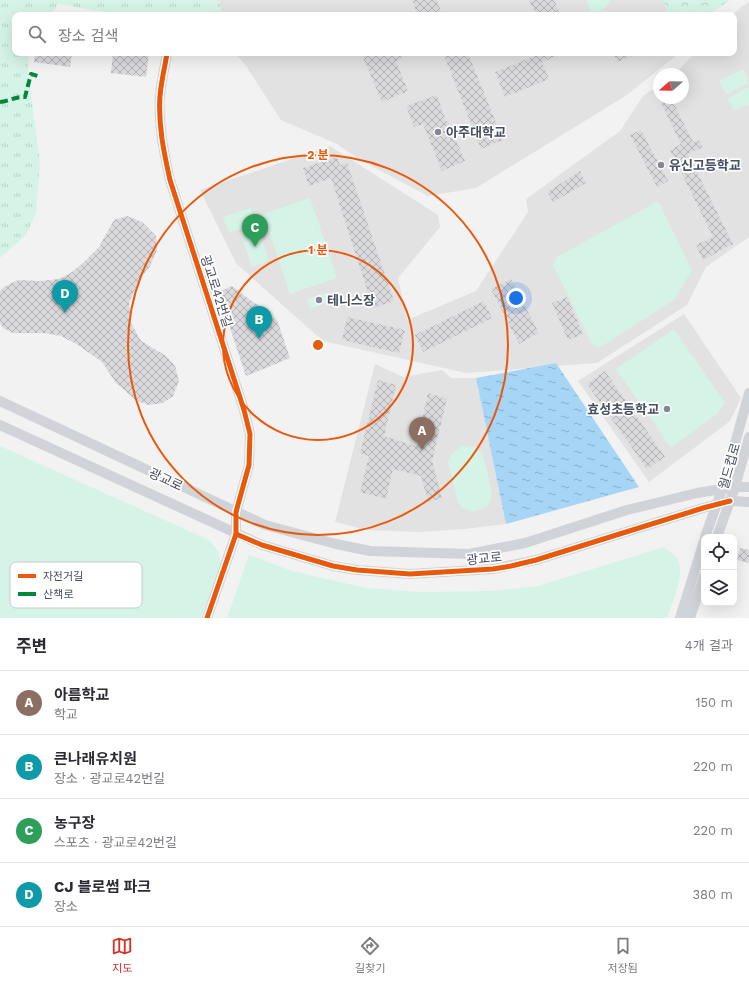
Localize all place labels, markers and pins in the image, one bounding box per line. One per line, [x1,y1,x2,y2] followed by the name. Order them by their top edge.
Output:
[446,125,506,140] place label: 아주대학교
[433,127,443,137] marker: 아주대학교
[669,158,741,173] place label: 유신고등학교
[656,160,666,170] marker: 유신고등학교
[242,214,268,247] pin: C
[52,280,78,313] pin: D
[327,293,375,308] place label: 테니스장
[314,295,324,305] marker: 테니스장
[246,306,272,339] pin: B
[311,338,325,352] centre of rings
[587,402,659,417] place label: 효성초등학교
[662,404,672,414] marker: 효성초등학교
[409,417,435,450] pin: A

